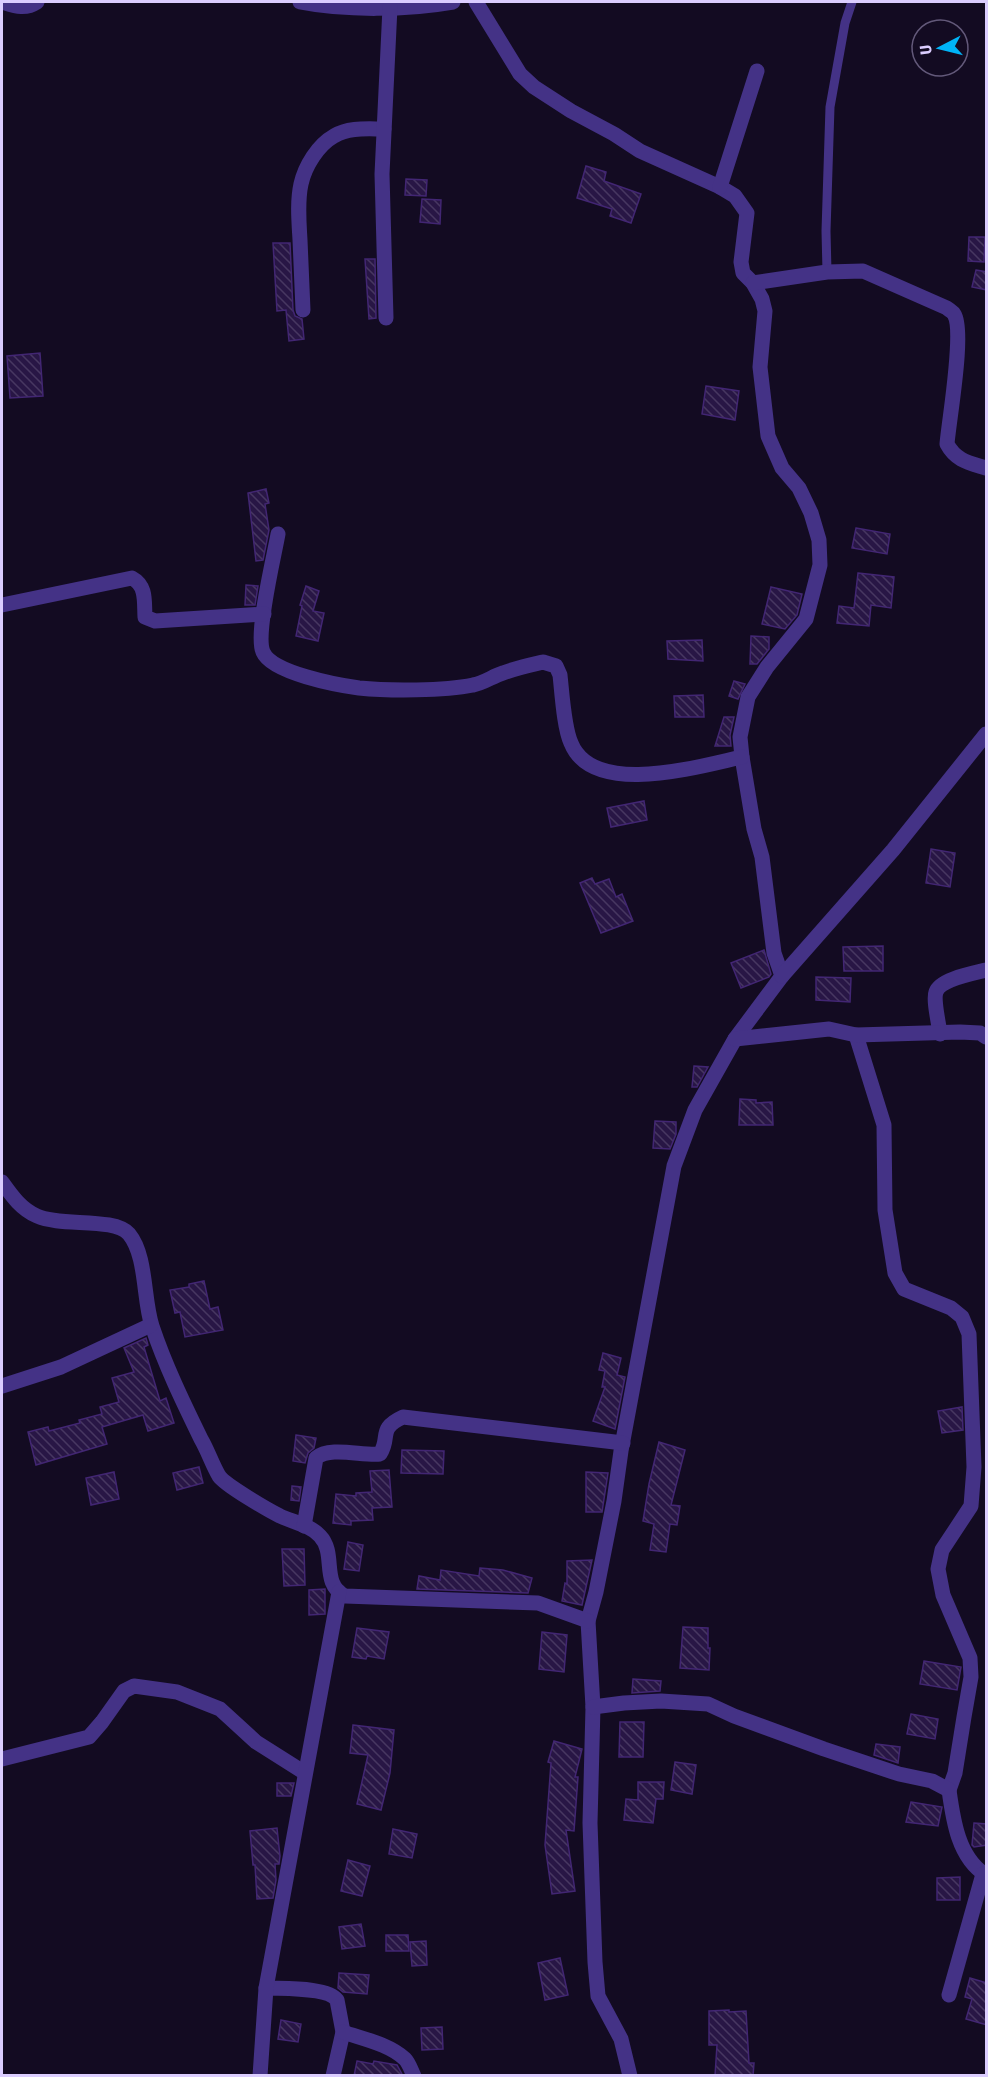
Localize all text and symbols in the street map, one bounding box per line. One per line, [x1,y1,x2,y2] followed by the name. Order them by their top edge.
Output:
[910,18,970,78] north arrow
[916,44,936,56] text: U

